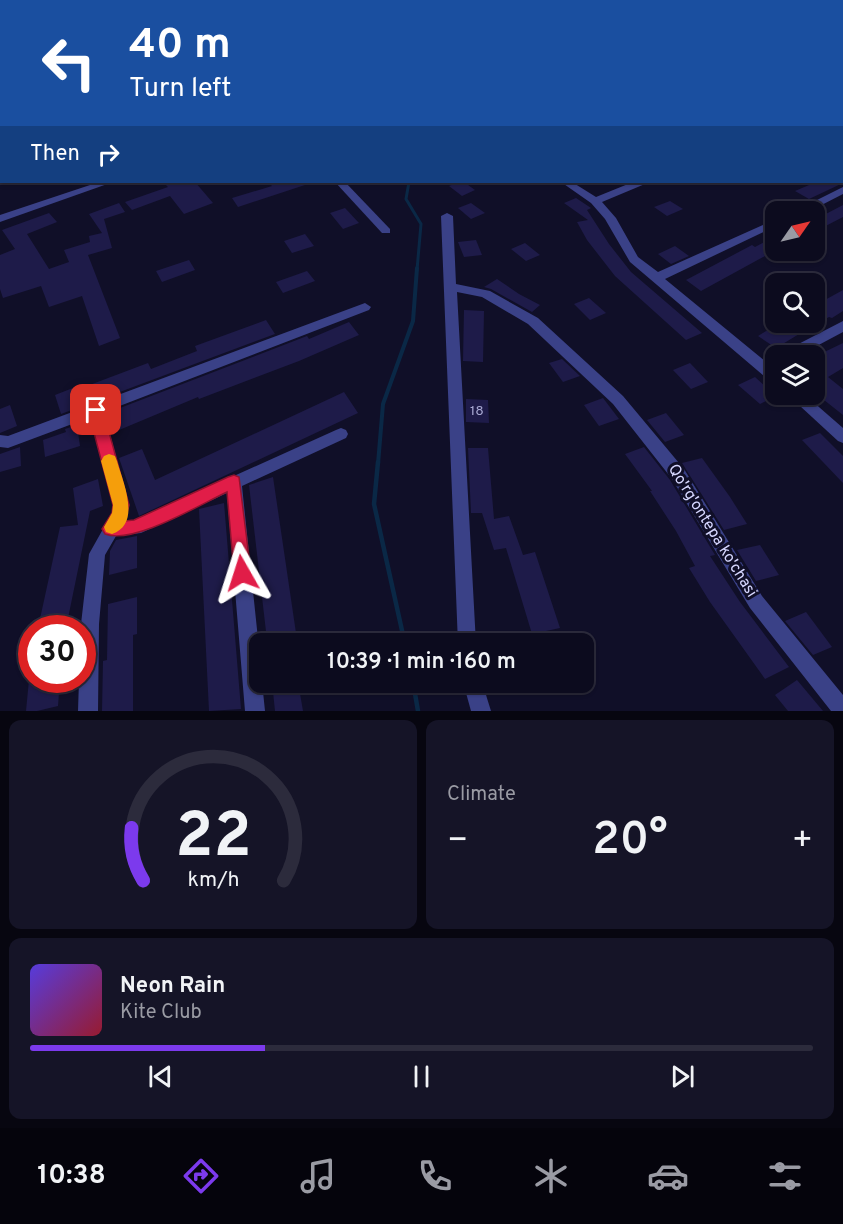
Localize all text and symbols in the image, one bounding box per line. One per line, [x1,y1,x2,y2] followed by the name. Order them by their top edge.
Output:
[129,20,231,73] text: 40 m
[30,24,108,102] icon: left
[129,72,231,106] text: Turn left
[92,138,125,171] icon: right
[30,141,80,168] text: Then
[765,201,825,261] north arrow
[765,201,825,405] map controls
[765,273,825,333] button: search
[765,345,825,405] button: layers
[70,384,121,435] pin
[79,393,112,426] icon: arrive
[470,403,484,420] house number: 18
[663,461,761,601] street label: Qo'rg'ontepa ko'chasi
[210,541,274,605] position arrow
[18,615,96,693] speed limit sign: 30
[327,649,516,676] text: 10:39 · 1 min · 160 m
[447,782,516,808] text: Climate
[175,800,251,879] text: 22
[592,813,668,870] text: 20°
[447,821,468,863] text: −
[792,821,813,863] text: +
[187,868,239,895] text: km/h
[120,973,225,1000] text: Neon Rain
[120,1000,202,1026] text: Kite Club
[144,1060,177,1093] icon: previous
[405,1060,438,1093] icon: pause
[666,1060,699,1093] icon: next
[180,1155,222,1197] icon: directions
[297,1155,339,1197] icon: music
[414,1155,456,1197] icon: phone
[530,1155,572,1197] icon: climate
[647,1155,689,1197] icon: car
[764,1155,806,1197] icon: filters
[37,1159,106,1193] text: 10:38

